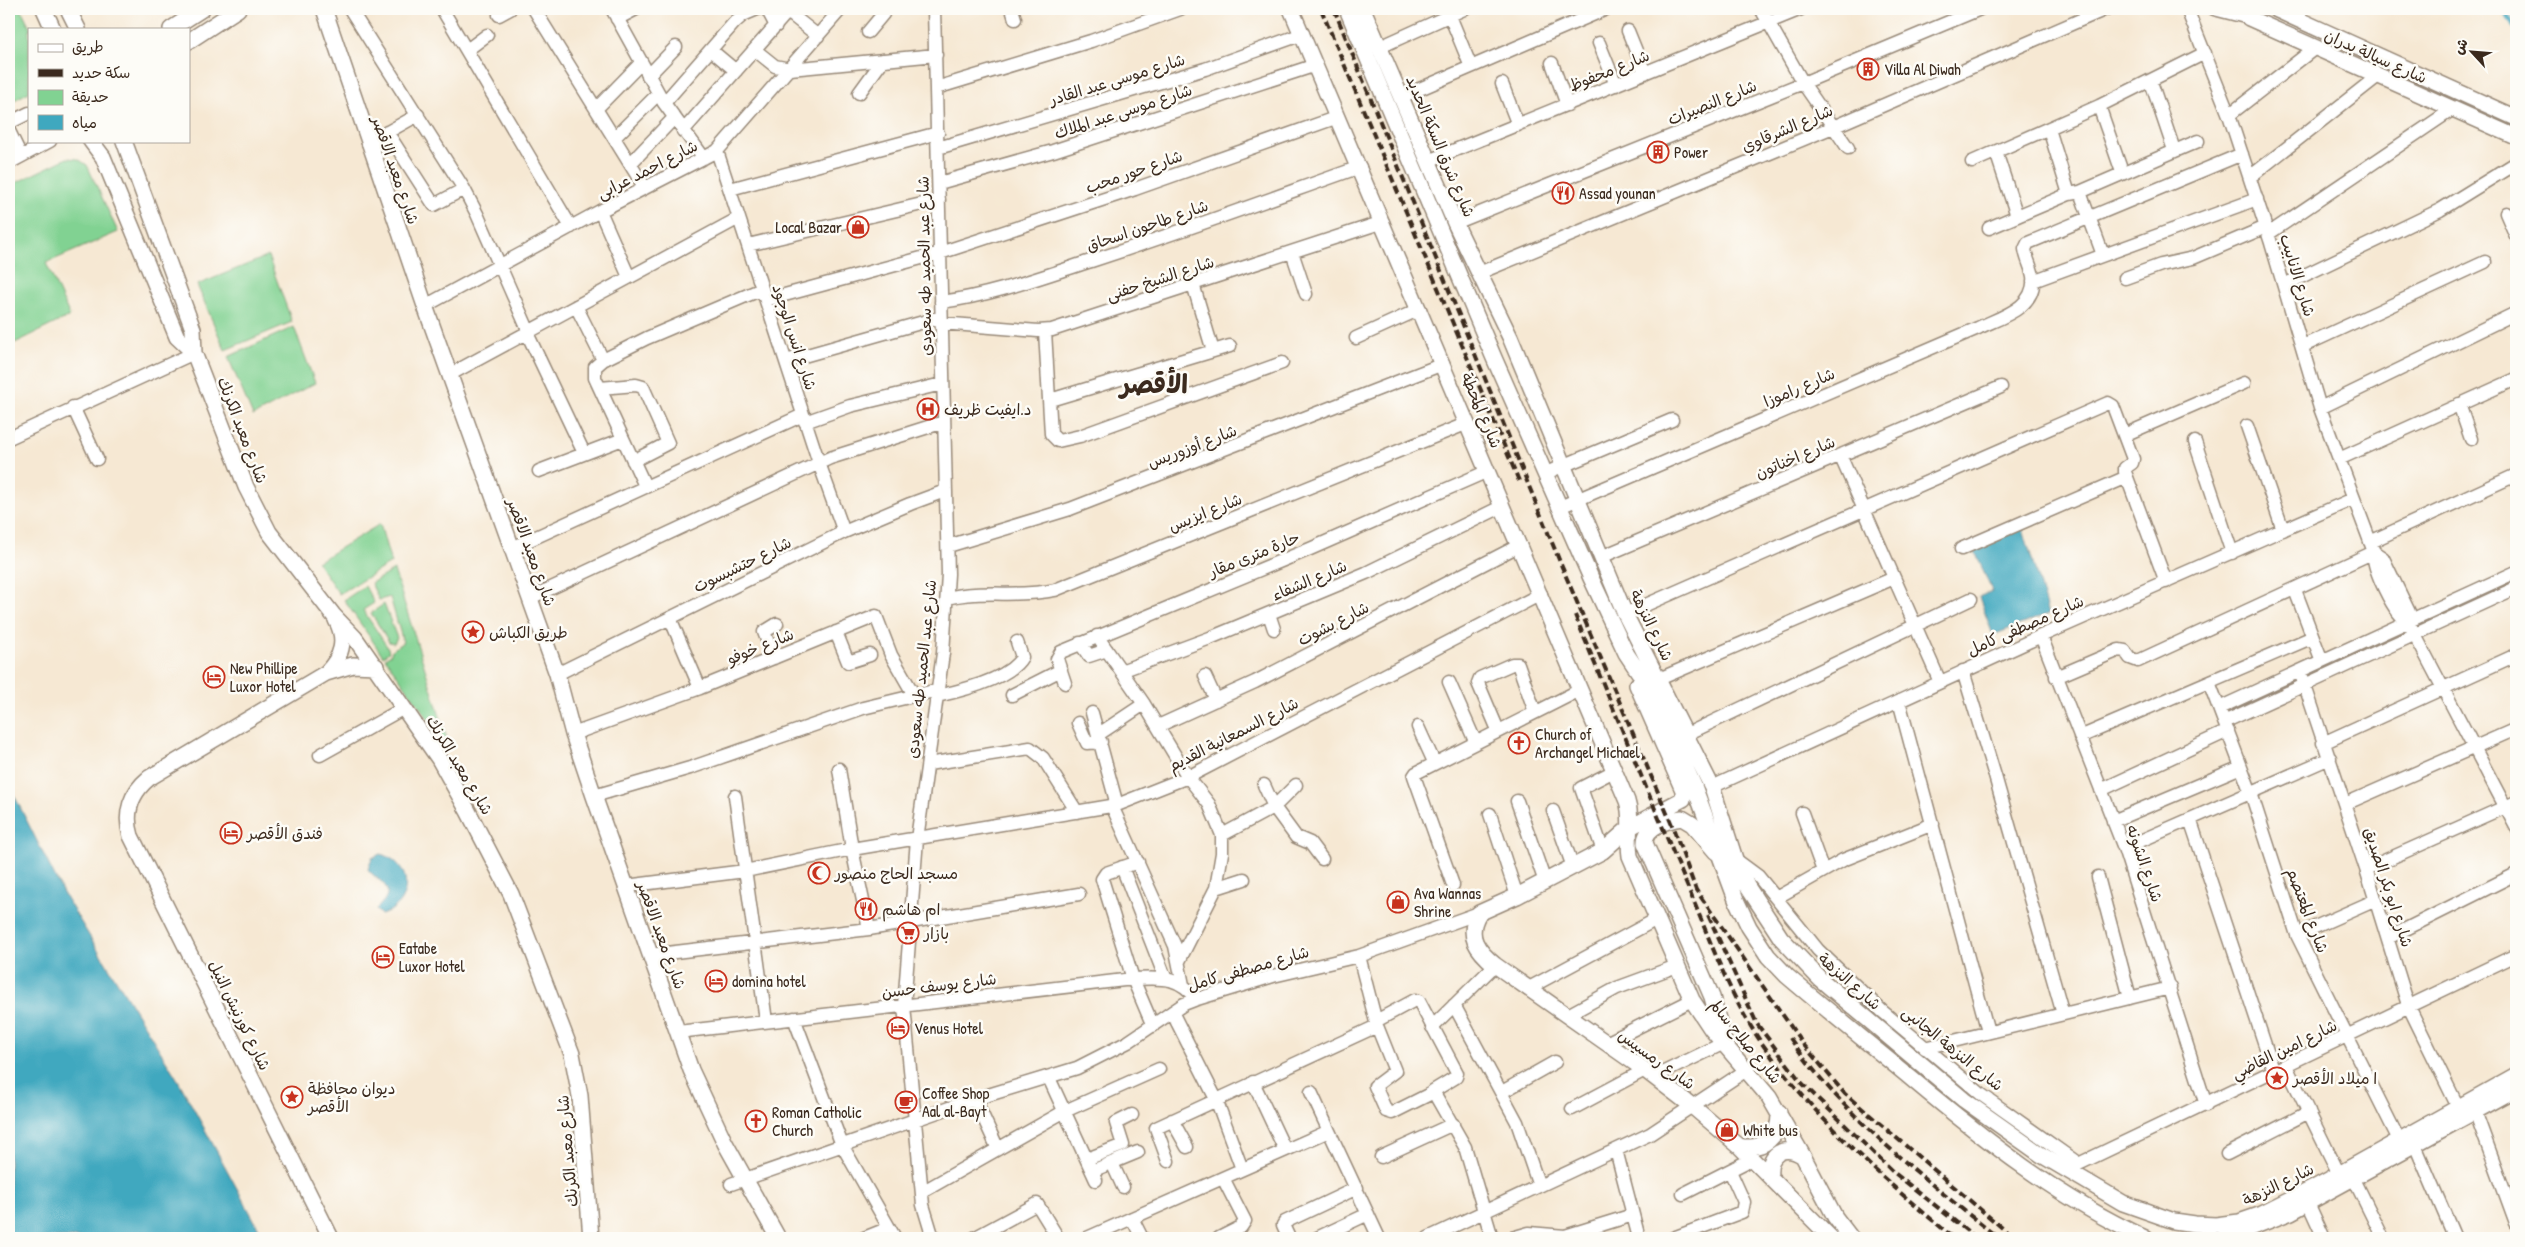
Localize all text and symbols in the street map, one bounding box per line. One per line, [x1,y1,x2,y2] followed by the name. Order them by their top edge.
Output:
[2321,24,2431,89] street label: شارع سيالة بدران
[28,28,190,142] legend
[2448,28,2498,78] north arrow
[2448,35,2472,57] text: ش
[72,36,104,57] text: طريق
[1565,44,1653,97] street label: شارع محفوظ
[1044,48,1188,112] street label: شارع موسى عبد القادر
[1856,57,1880,81] building icon: Villa Al Diwah
[1884,58,1961,80] place label: Villa Al Diwah
[72,62,130,83] text: سكة حديد
[1400,72,1481,221] street label: شارع شرق السكة الحديد
[1664,74,1760,131] street label: شارع النصيرات
[1051,78,1195,145] street label: شارع موسى عبد الملاك
[72,86,109,107] text: حديقة
[1738,99,1837,158] street label: شارع الشرقاوي
[366,111,425,228] street label: شارع معبد الاقصر
[72,112,97,133] text: مياه
[593,134,702,205] street label: شارع احمد عرابى
[1646,140,1670,164] building icon: Power
[1674,141,1708,163] place label: Power
[1083,144,1186,199] street label: شارع حور محب
[911,176,938,356] street label: شارع عبد الحميد طه سعودى
[1551,181,1575,205] restaurant icon: Assad younan
[1579,182,1656,204] place label: Assad younan
[1083,194,1211,257] street label: شارع طاحون اسحاق
[846,215,870,239] shop icon: Local Bazar
[776,216,842,238] place label: Local Bazar
[2274,231,2321,319] street label: شارع الانابيب
[1103,250,1217,307] street label: شارع الشيخ حفنى
[767,281,822,393] street label: شارع انس الوجود
[1760,362,1838,413] street label: شارع راموزا
[1117,366,1188,401] district label: الأقصر
[1455,369,1508,452] street label: شارع المحطة
[212,374,273,487] street label: شارع معبد الكرنك
[916,397,940,421] hospital icon: د.ايفيت ظريف
[944,398,1032,420] place label: د.ايفيت ظريف
[1144,419,1240,474] street label: شارع أوزوريس
[1752,430,1839,485] street label: شارع اخناتون
[1165,487,1246,538] street label: شارع ايزيس
[501,493,562,609] street label: شارع معبد الاقصر
[1203,526,1303,583] street label: حارة مترى مقار
[689,531,795,598] street label: شارع حتشبسوت
[1268,554,1350,607] street label: شارع الشفاء
[901,578,942,760] street label: شارع عبد الحميد طه سعودى
[1624,586,1679,665] street label: شارع النزهة
[1963,589,2087,662] street label: شارع مصطفى كامل
[1293,596,1373,651] street label: شارع بشوت
[461,620,485,644] place icon: طريق الكباش
[489,621,568,643] place label: طريق الكباش
[722,623,797,671] street label: شارع خوفو
[230,657,298,697] place label: New Phillipe Luxor Hotel
[202,665,226,689] hotel icon: New Phillipe Luxor Hotel
[1164,692,1303,778] street label: شارع السمعانية القديم
[421,711,498,819] street label: شارع معبد الكرنك
[1535,723,1640,763] place label: Church of Archangel Michael
[1507,731,1531,755] church icon: Church of Archangel Michael
[219,821,243,845] hotel icon: فندق الأقصر
[2120,821,2169,905] street label: شارع الشونه
[245,822,323,844] place label: فندق الأقصر
[2358,824,2419,950] street label: شارع ابو بكر الصديق
[807,861,831,885] mosque icon: مسجد الحاج منصور
[833,862,958,884] place label: مسجد الحاج منصور
[2280,864,2334,957] street label: شارع المعتصم
[631,876,692,992] street label: شارع معبد الاقصر
[1414,882,1481,922] place label: Ava Wannas Shrine
[1386,890,1410,914] shop icon: Ava Wannas Shrine
[854,897,878,921] restaurant icon: ام هاشم
[882,898,940,922] place label: ام هاشم
[896,921,920,945] supermarket icon: بازار
[922,922,949,944] place label: بازار
[399,937,466,977] place label: Eatabe Luxor Hotel
[1184,940,1312,997] street label: شارع مصطفى كامل
[371,945,395,969] hotel icon: Eatabe Luxor Hotel
[1813,947,1886,1015] street label: شارع النزهة
[203,956,276,1074] street label: شارع كورنيش النيل
[880,967,998,1004] street label: شارع يوسف حسن
[704,969,728,993] hotel icon: domina hotel
[732,970,806,992] place label: domina hotel
[1704,994,1787,1089] street label: شارع صلاح سالم
[1897,1000,2008,1096] street label: شارع النزهة الجانبى
[2227,1014,2342,1088] street label: شارع امين القاضي
[886,1016,910,1040] hotel icon: Venus Hotel
[914,1017,984,1039] place label: Venus Hotel
[1614,1024,1700,1095] street label: شارع رمسيس
[2265,1066,2289,1090] place icon: ا ميلاد الأقصر
[2291,1067,2377,1089] place label: ا ميلاد الأقصر
[306,1077,396,1117] place label: ديوان محافظة الأقصر
[922,1082,990,1122] place label: Coffee Shop Aal al‑Bayt
[280,1085,304,1109] place icon: ديوان محافظة الأقصر
[894,1090,918,1114] cafe icon: Coffee Shop Aal al‑Bayt
[551,1094,584,1208] street label: شارع معبد الكرنك
[772,1101,862,1141] place label: Roman Catholic Church
[744,1109,768,1133] church icon: Roman Catholic Church
[1715,1118,1739,1142] shop icon: White bus
[1743,1119,1798,1141] place label: White bus
[2239,1157,2318,1212] street label: شارع النزهة

